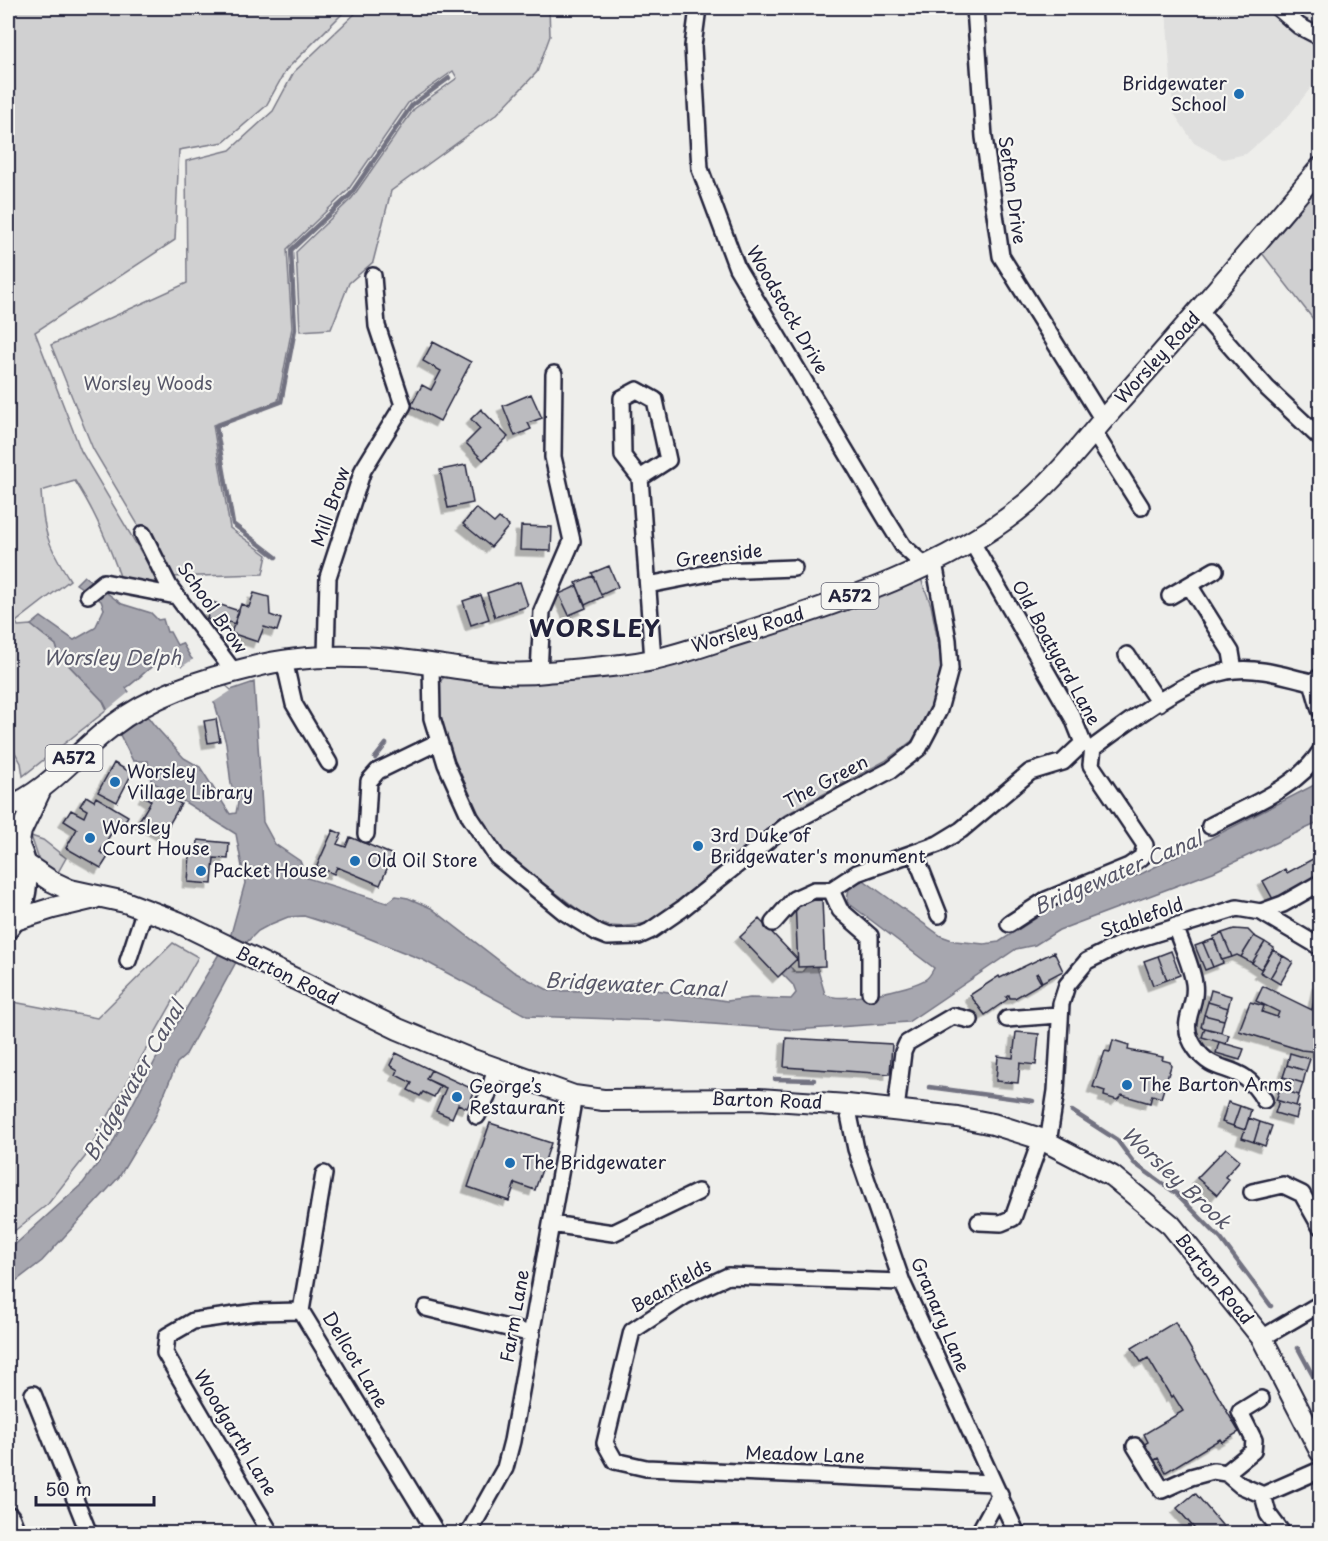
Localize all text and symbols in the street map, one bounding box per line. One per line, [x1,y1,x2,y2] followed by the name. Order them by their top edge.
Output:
[1122,69,1228,117] place label: Bridgewater School
[1232,87,1246,101] marker: Bridgewater School
[993,134,1034,246] street label: Sefton Drive
[741,240,836,379] street label: Woodstock Drive
[1108,305,1206,409] street label: Worsley Road
[83,369,213,396] park label: Worsley Woods
[303,463,356,550] street label: Mill Brow
[674,536,764,573] street label: Greenside
[172,556,255,659] street label: School Brow
[1006,575,1109,730] street label: Old Boatyard Lane
[822,583,878,609] road number: A572
[688,599,807,658] street label: Worsley Road
[529,609,661,645] district label: WORSLEY
[43,642,181,672] water label: Worsley Delph
[46,745,103,771] road number: A572
[778,747,872,814] street label: The Green
[127,757,253,805] place label: Worsley Village Library
[108,775,122,789] marker: Worsley Village Library
[102,813,210,861] place label: Worsley Court House
[710,821,926,869] place label: 3rd Duke of Bridgewater's monument
[1029,822,1210,921] water label: Bridgewater Canal
[83,831,97,845] marker: Worsley Court House
[691,839,705,853] marker: 3rd Duke of Bridgewater's monument
[367,846,478,873] place label: Old Oil Store
[348,854,362,868] marker: Old Oil Store
[213,856,328,883] place label: Packet House
[194,864,208,878] marker: Packet House
[1096,890,1187,943] street label: Stablefold
[232,938,344,1011] street label: Barton Road
[544,964,729,1004] water label: Bridgewater Canal
[75,992,193,1166] water label: Bridgewater Canal
[1139,1070,1292,1097] place label: The Barton Arms
[469,1072,565,1120] place label: George’s Restaurant
[1120,1078,1134,1092] marker: The Barton Arms
[711,1084,823,1115] street label: Barton Road
[450,1090,464,1104] marker: George’s Restaurant
[1116,1119,1239,1237] water label: Worsley Brook
[522,1148,667,1175] place label: The Bridgewater
[503,1156,517,1170] marker: The Bridgewater
[1170,1226,1261,1330] street label: Barton Road
[625,1251,716,1319] street label: Beanfields
[905,1253,978,1376] street label: Granary Lane
[492,1267,535,1364] street label: Farm Lane
[317,1306,396,1413] street label: Dellcot Lane
[188,1364,285,1501] street label: Woodgarth Lane
[745,1438,865,1469] street label: Meadow Lane
[36,1469,154,1507] scale bar
[45,1475,92,1502] text: 50 m

